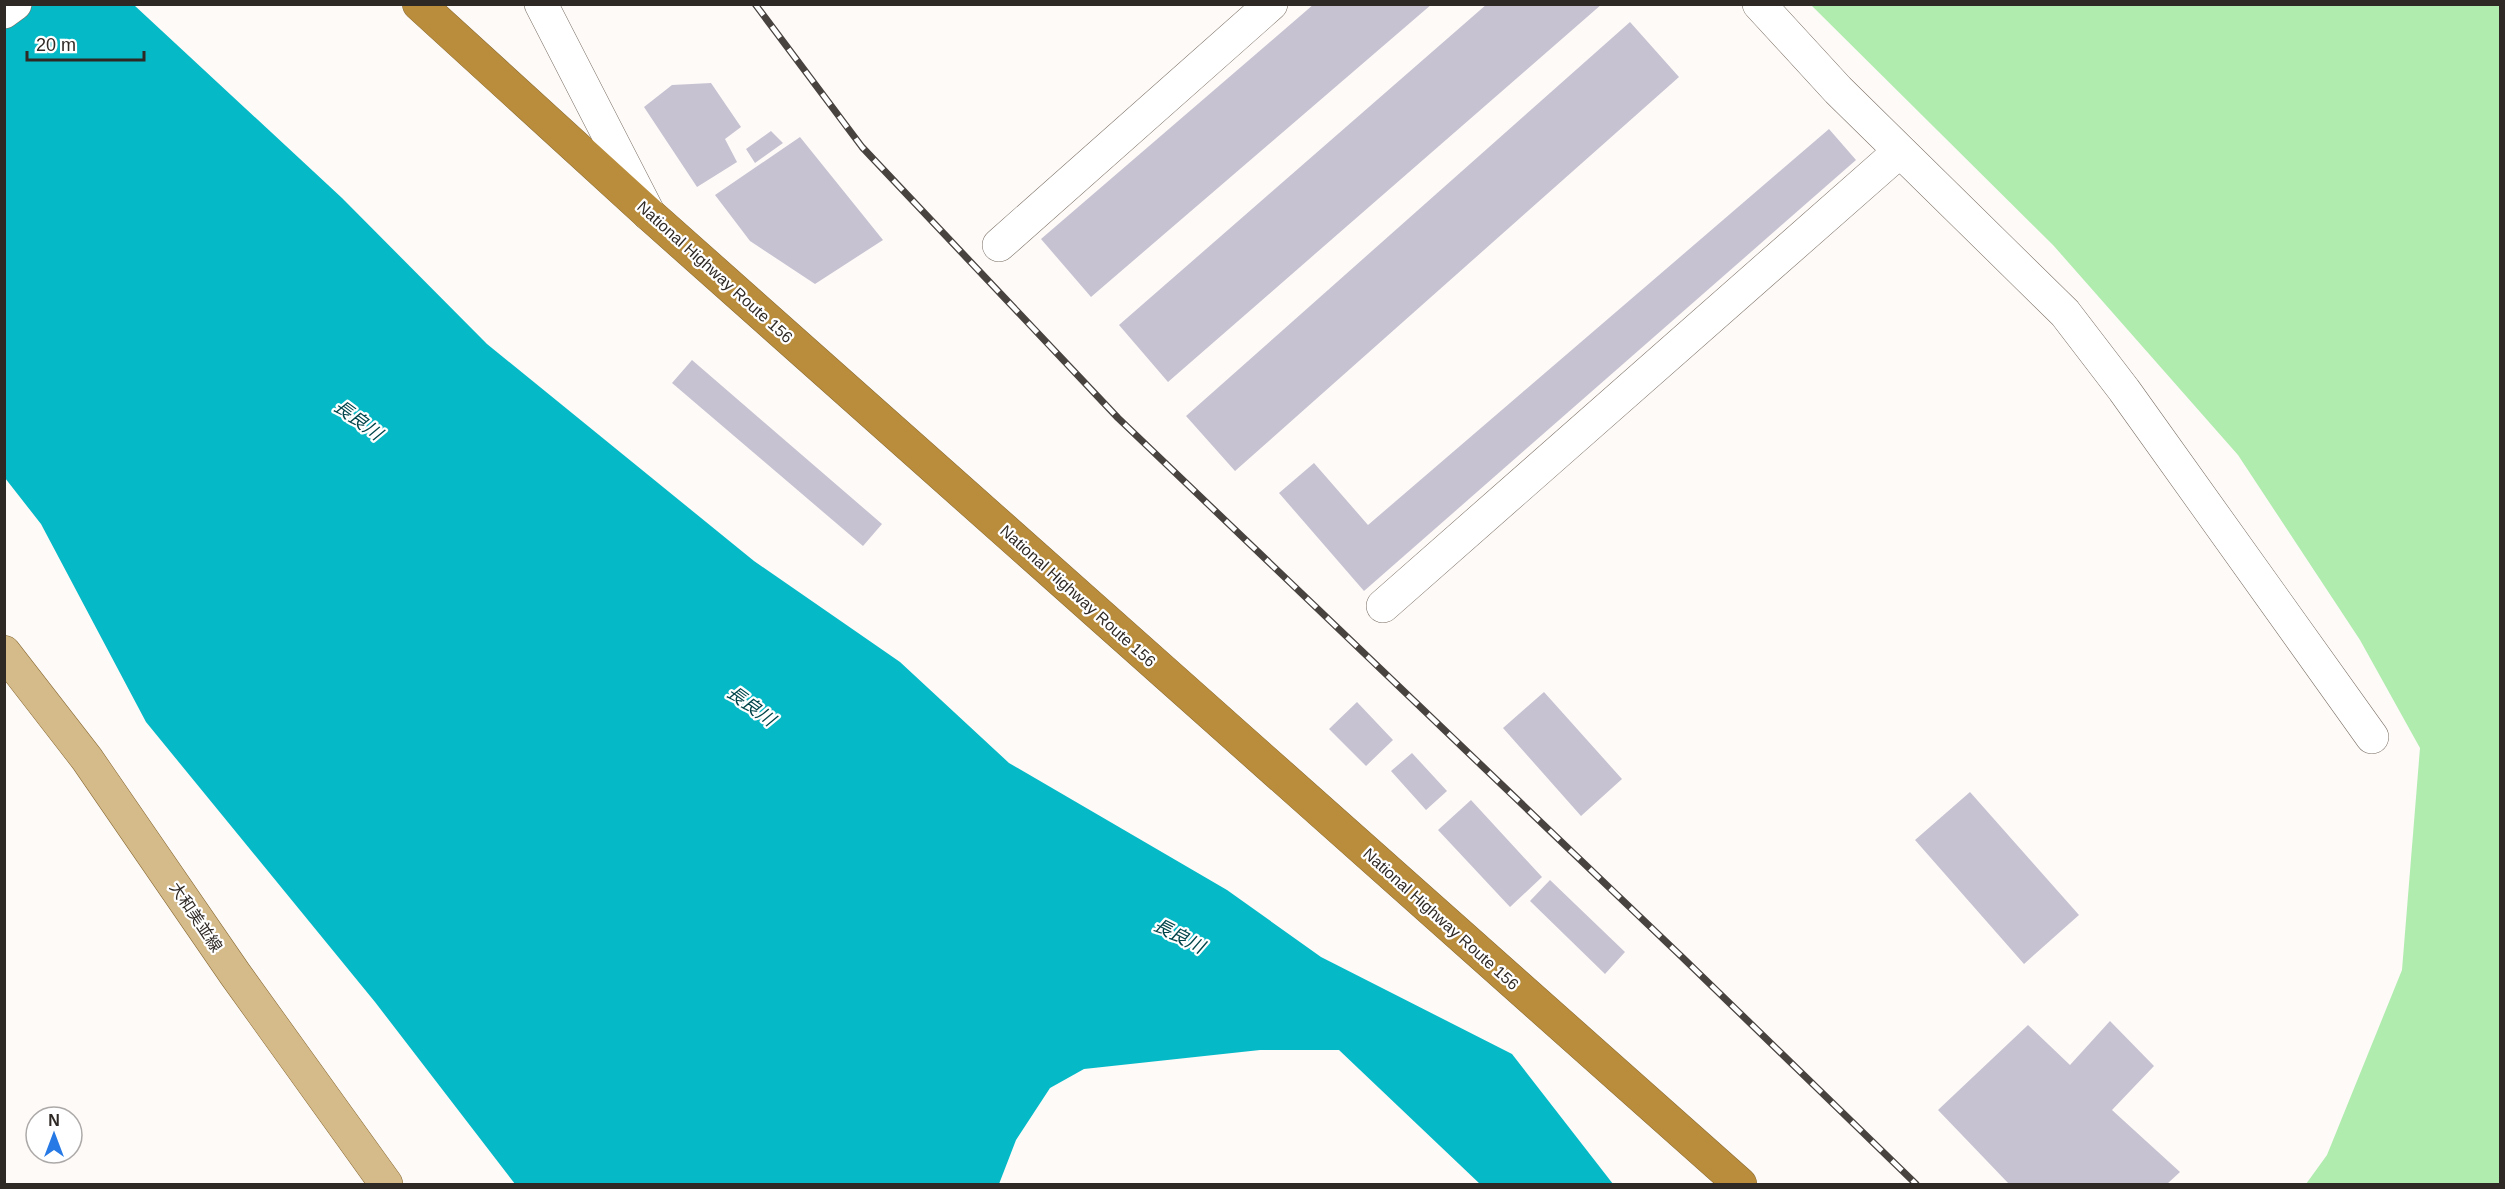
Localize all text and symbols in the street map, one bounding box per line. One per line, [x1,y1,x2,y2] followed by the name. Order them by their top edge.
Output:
[27,24,144,62] scale bar
[36,35,76,55] text: 20 m
[634,198,796,346] street label: National Highway Route 156
[330,396,387,445] water label: 長良川
[997,522,1159,670] street label: National Highway Route 156
[723,682,780,731] water label: 長良川
[1360,845,1522,993] street label: National Highway Route 156
[167,879,225,955] street label: 大和美並線
[1150,915,1209,958] water label: 長良川
[24,1105,84,1165] north arrow
[48,1112,60,1129] text: N

